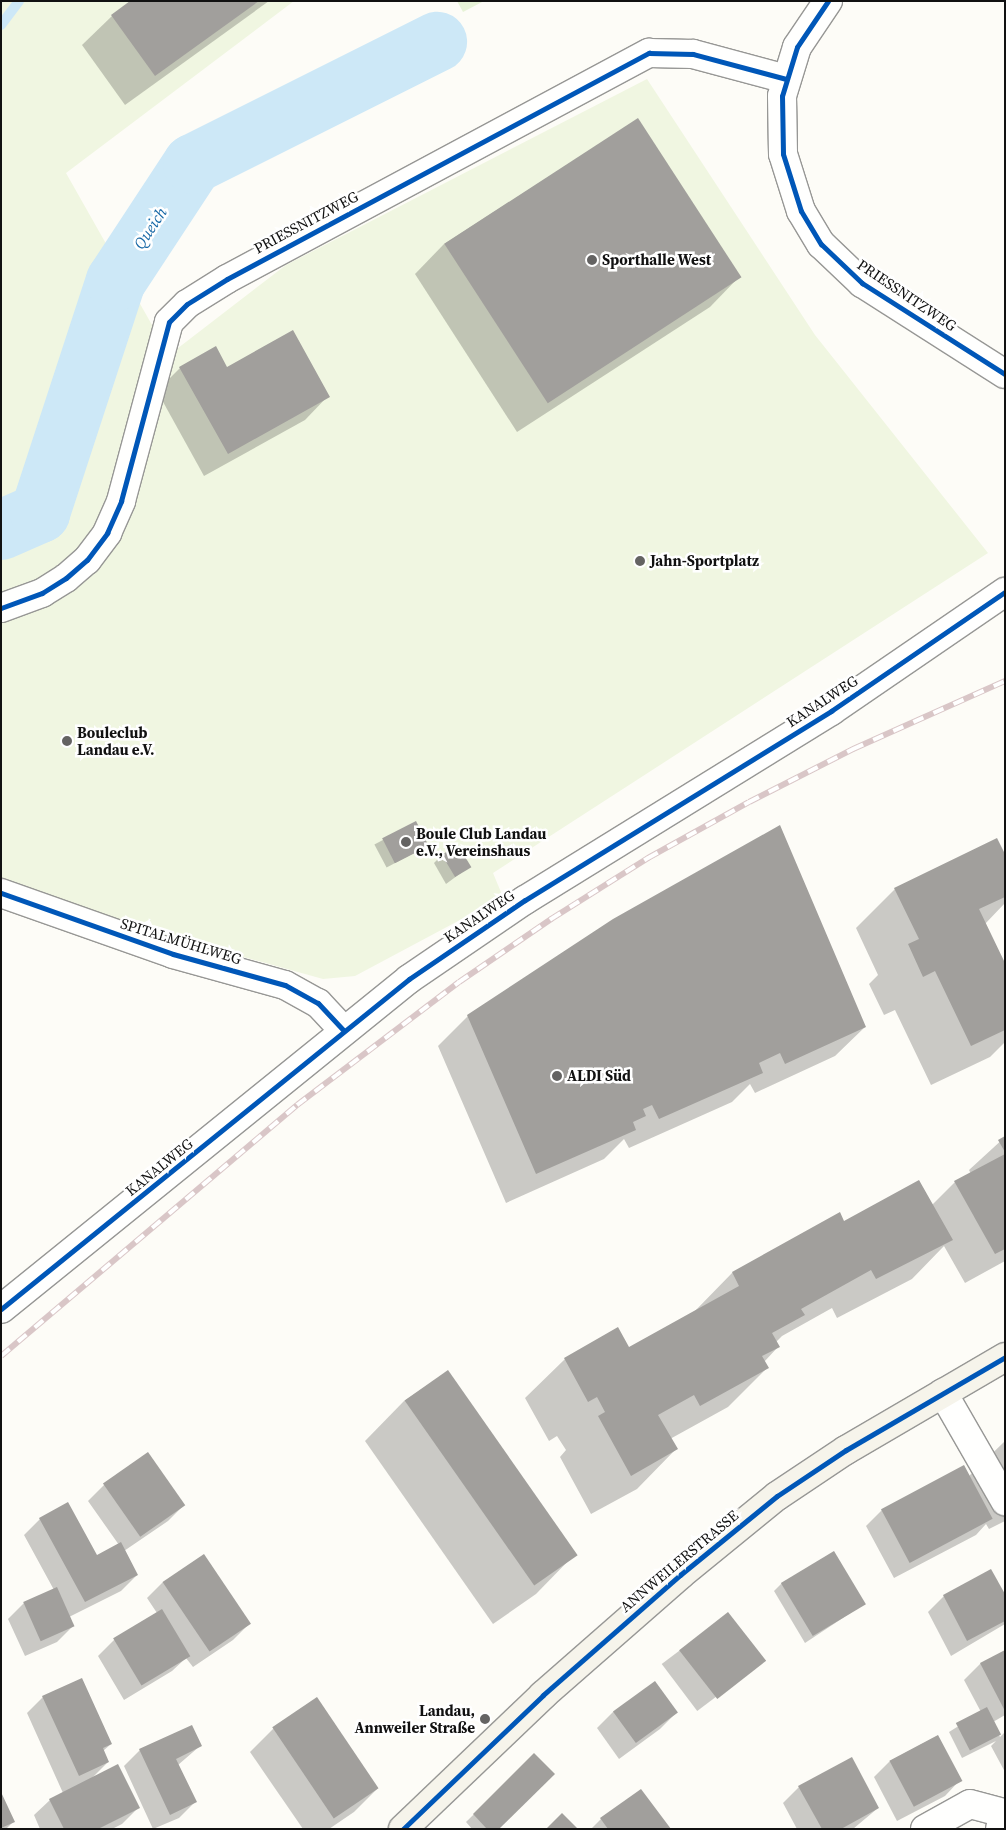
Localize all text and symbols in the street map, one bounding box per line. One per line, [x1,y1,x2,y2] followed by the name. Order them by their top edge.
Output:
[251,187,361,257] street label: PRIESSNITZWEG
[129,203,171,253] water label: Queich
[602,251,711,269] place label: Sporthalle West
[586,254,598,266] marker: Sporthalle West
[854,255,960,335] street label: PRIESSNITZWEG
[650,552,759,570] place label: Jahn-Sportplatz
[634,555,646,567] marker: Jahn-Sportplatz
[783,671,861,731] street label: KANALWEG
[77,723,155,758] place label: Bouleclub Landau e.V.
[61,735,73,747] marker: Bouleclub Landau e.V.
[416,824,546,859] place label: Boule Club Landau e.V., Vereinshaus
[400,836,412,848] marker: Boule Club Landau e.V., Vereinshaus
[440,886,518,946] street label: KANALWEG
[118,914,244,968] street label: SPITALMÜHLWEG
[567,1067,631,1085] place label: ALDI Süd
[551,1070,563,1082] marker: ALDI Süd
[122,1134,196,1200] street label: KANALWEG
[616,1506,742,1616] street label: ANNWEILERSTRASSE
[354,1701,475,1736] place label: Landau, Annweiler Straße
[479,1713,491,1725] marker: Landau, Annweiler Straße

